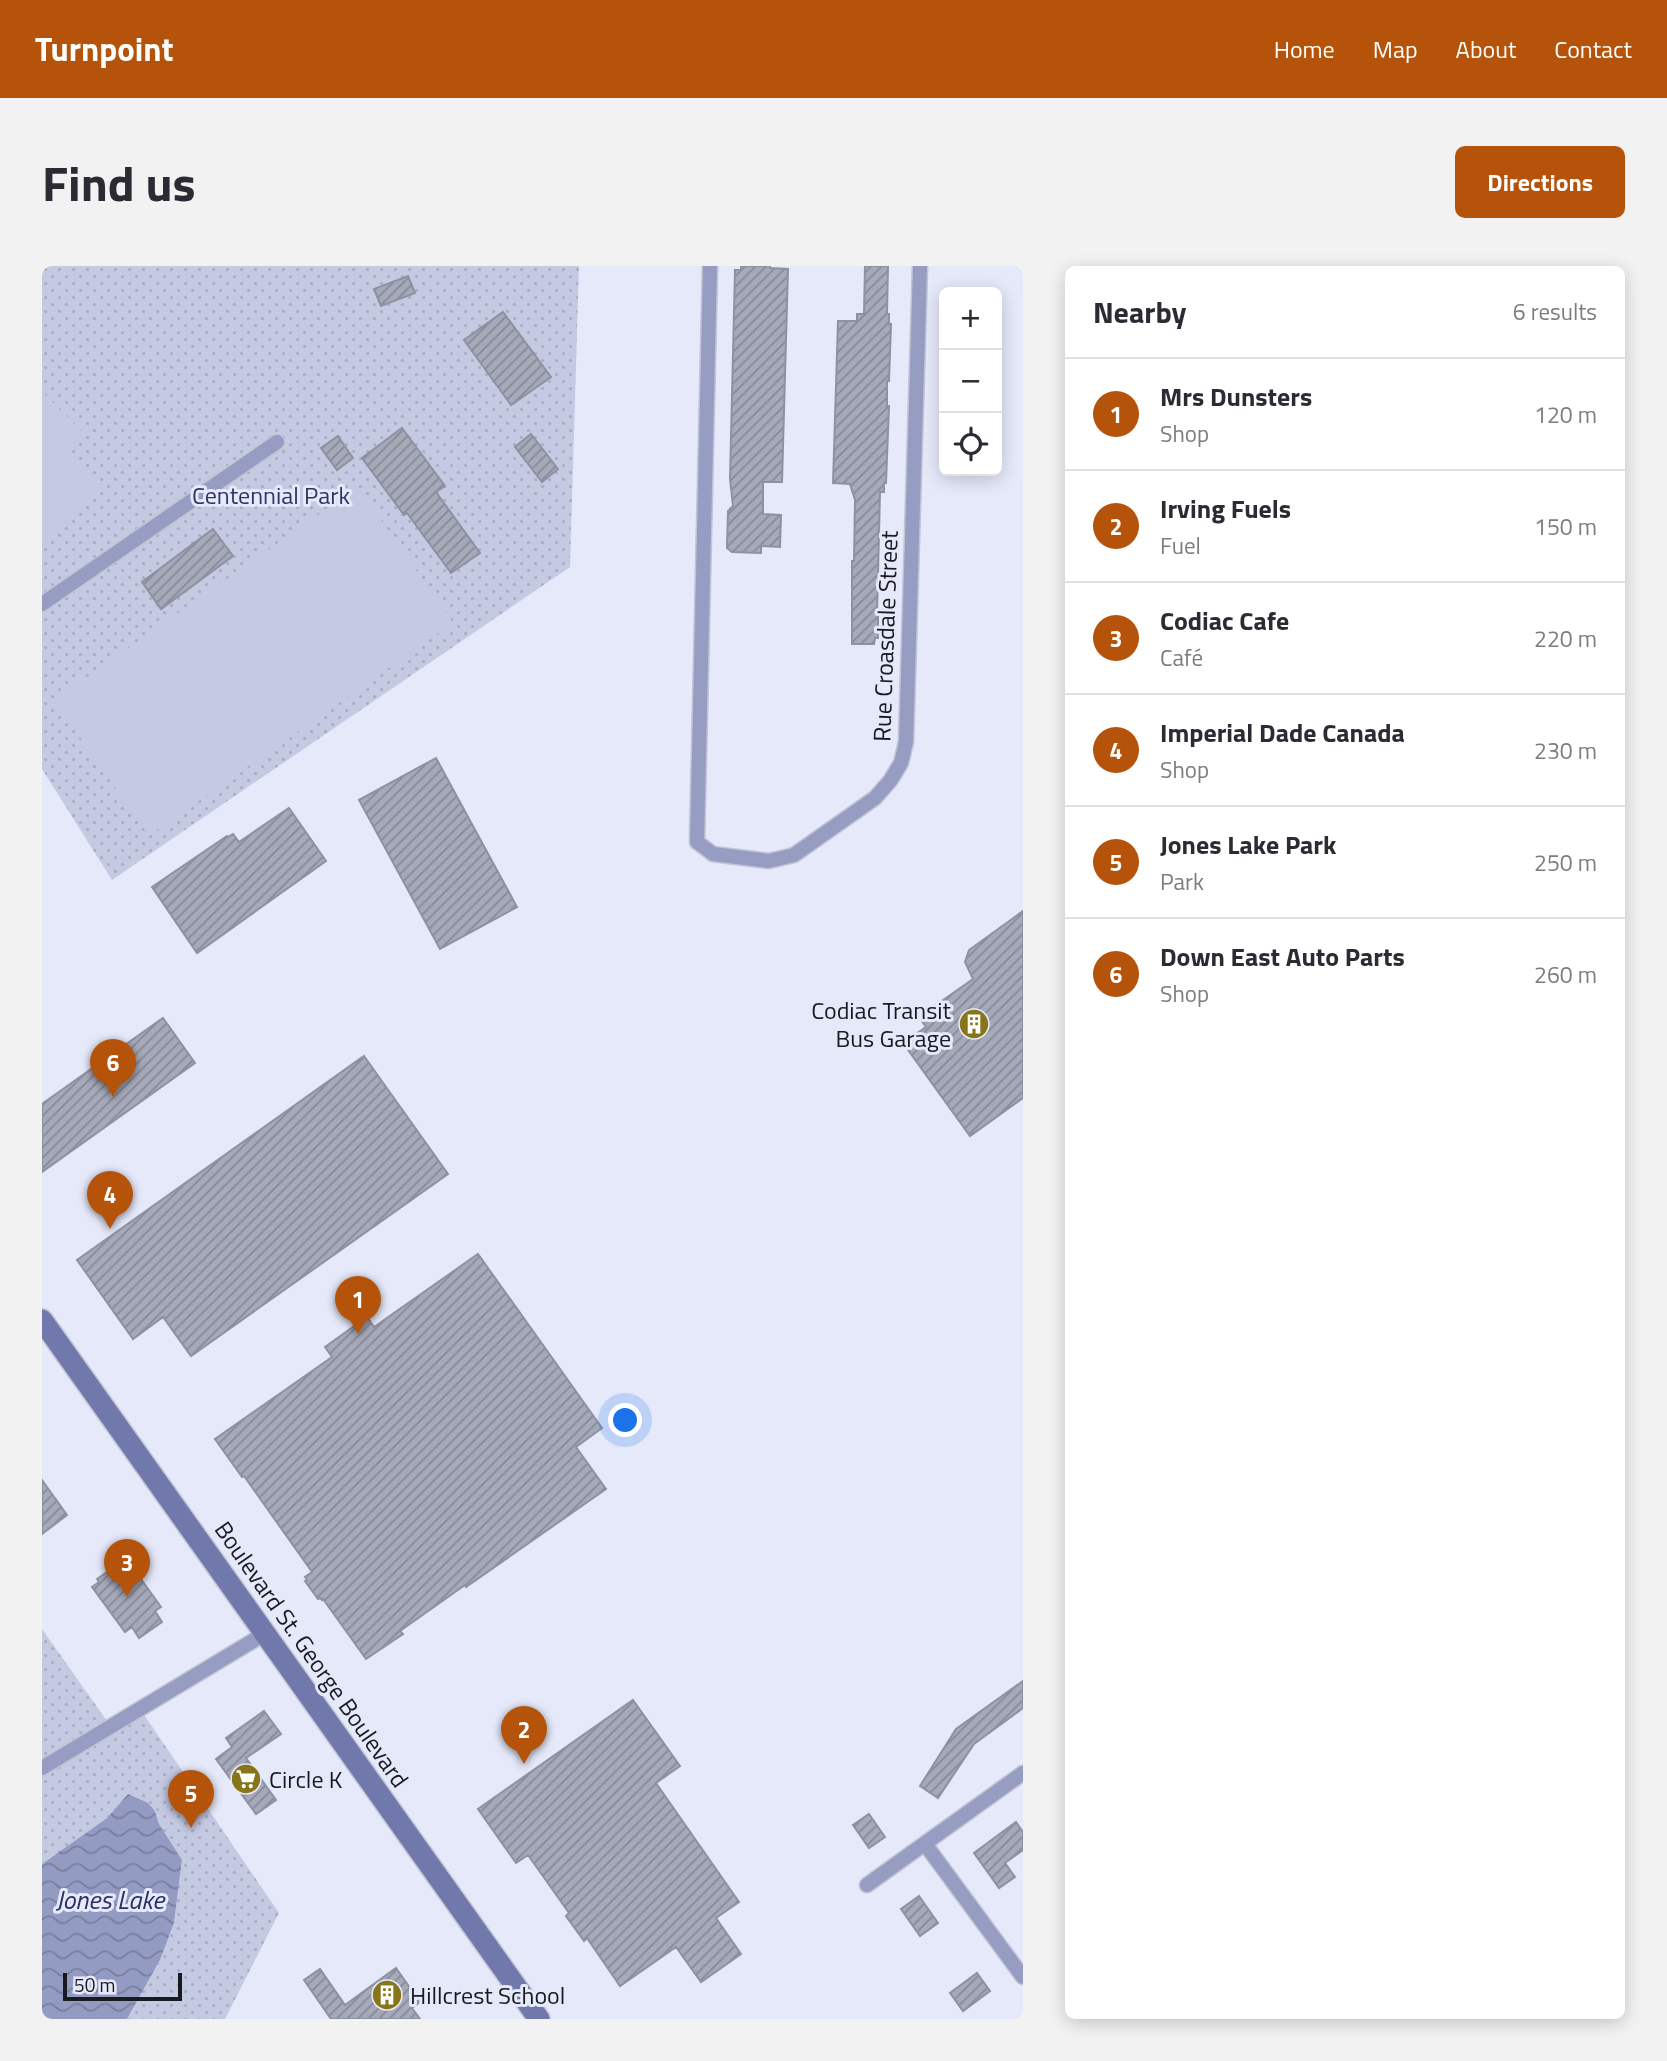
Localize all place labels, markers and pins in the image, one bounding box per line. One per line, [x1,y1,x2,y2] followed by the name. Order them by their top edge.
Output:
[811,992,952,1056] place label: Codiac Transit Bus Garage
[957,1007,991,1041] building icon: Codiac Transit Bus Garage
[90,1039,136,1097] pin: 6
[87,1171,133,1229] pin: 4
[335,1276,381,1334] pin: 1
[104,1539,150,1597] pin: 3
[501,1706,547,1764] pin: 2
[269,1761,343,1797] place label: Circle K
[229,1762,263,1796] supermarket icon: Circle K
[168,1770,214,1828] pin: 5
[410,1977,565,2013] place label: Hillcrest School
[370,1978,404,2012] building icon: Hillcrest School

